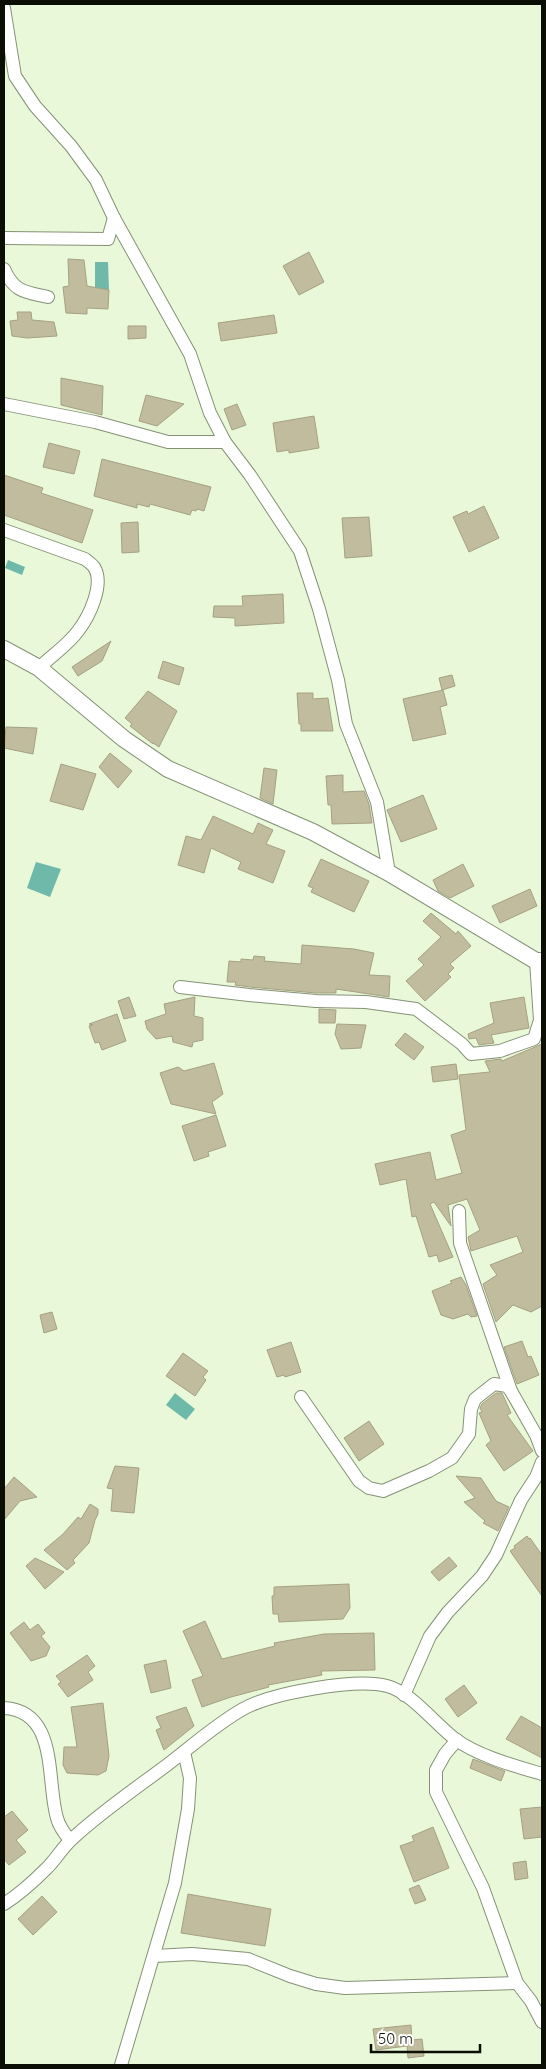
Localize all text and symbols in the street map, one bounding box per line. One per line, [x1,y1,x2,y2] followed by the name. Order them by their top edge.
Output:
[371,2022,480,2054] scale bar
[378,2029,413,2048] text: 50 m

